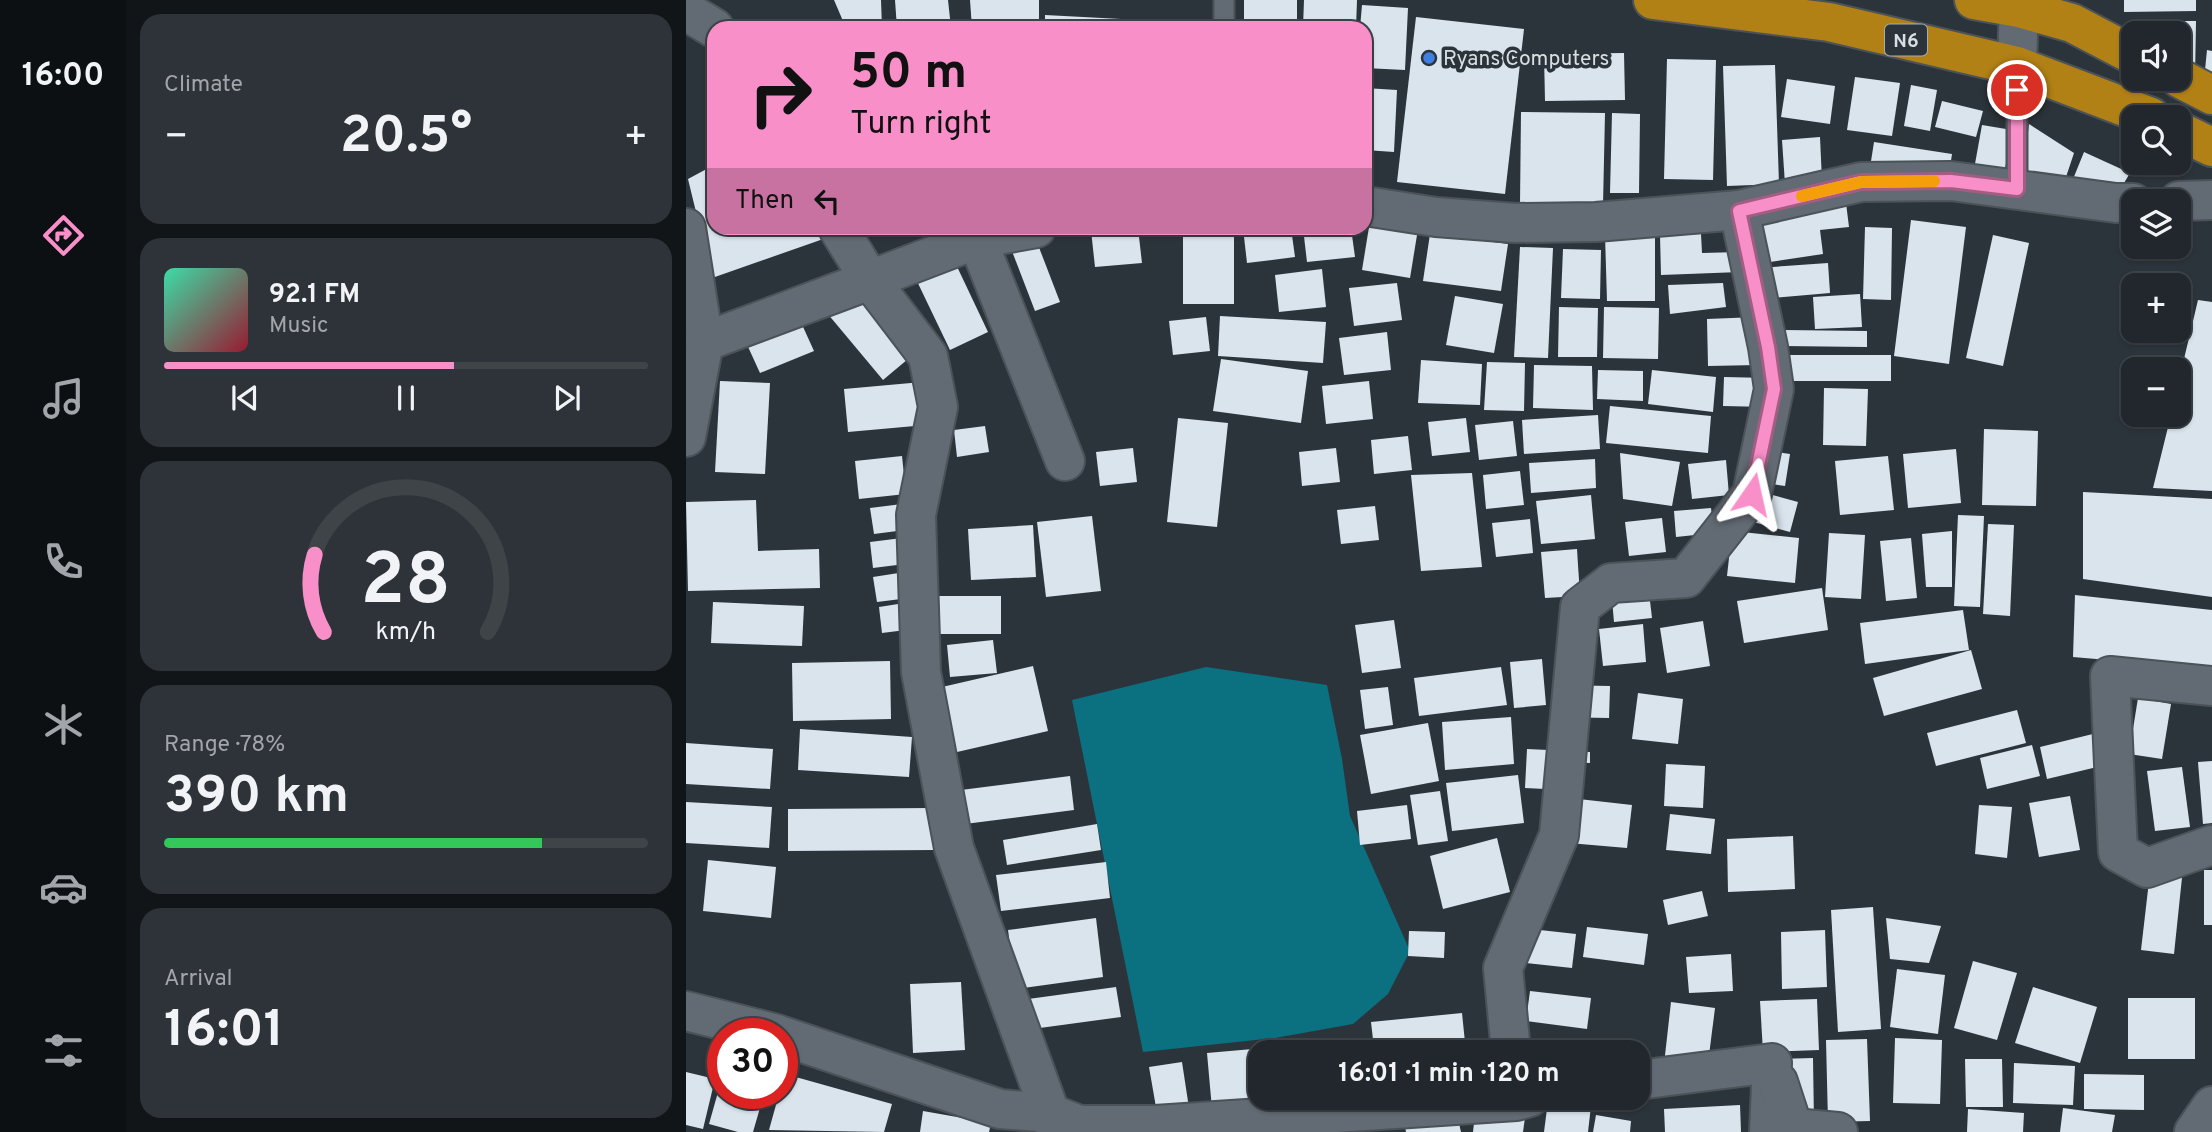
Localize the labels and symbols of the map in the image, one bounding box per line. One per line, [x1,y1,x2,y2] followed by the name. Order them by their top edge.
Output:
[1885,24,1927,56] road number: N6
[1443,46,1609,73] place label: Ryans Computers
[1421,50,1437,66] marker: Ryans Computers
[1987,60,2047,120] pin
[1715,457,1789,531] position arrow
[707,1018,798,1109] speed limit sign: 30

